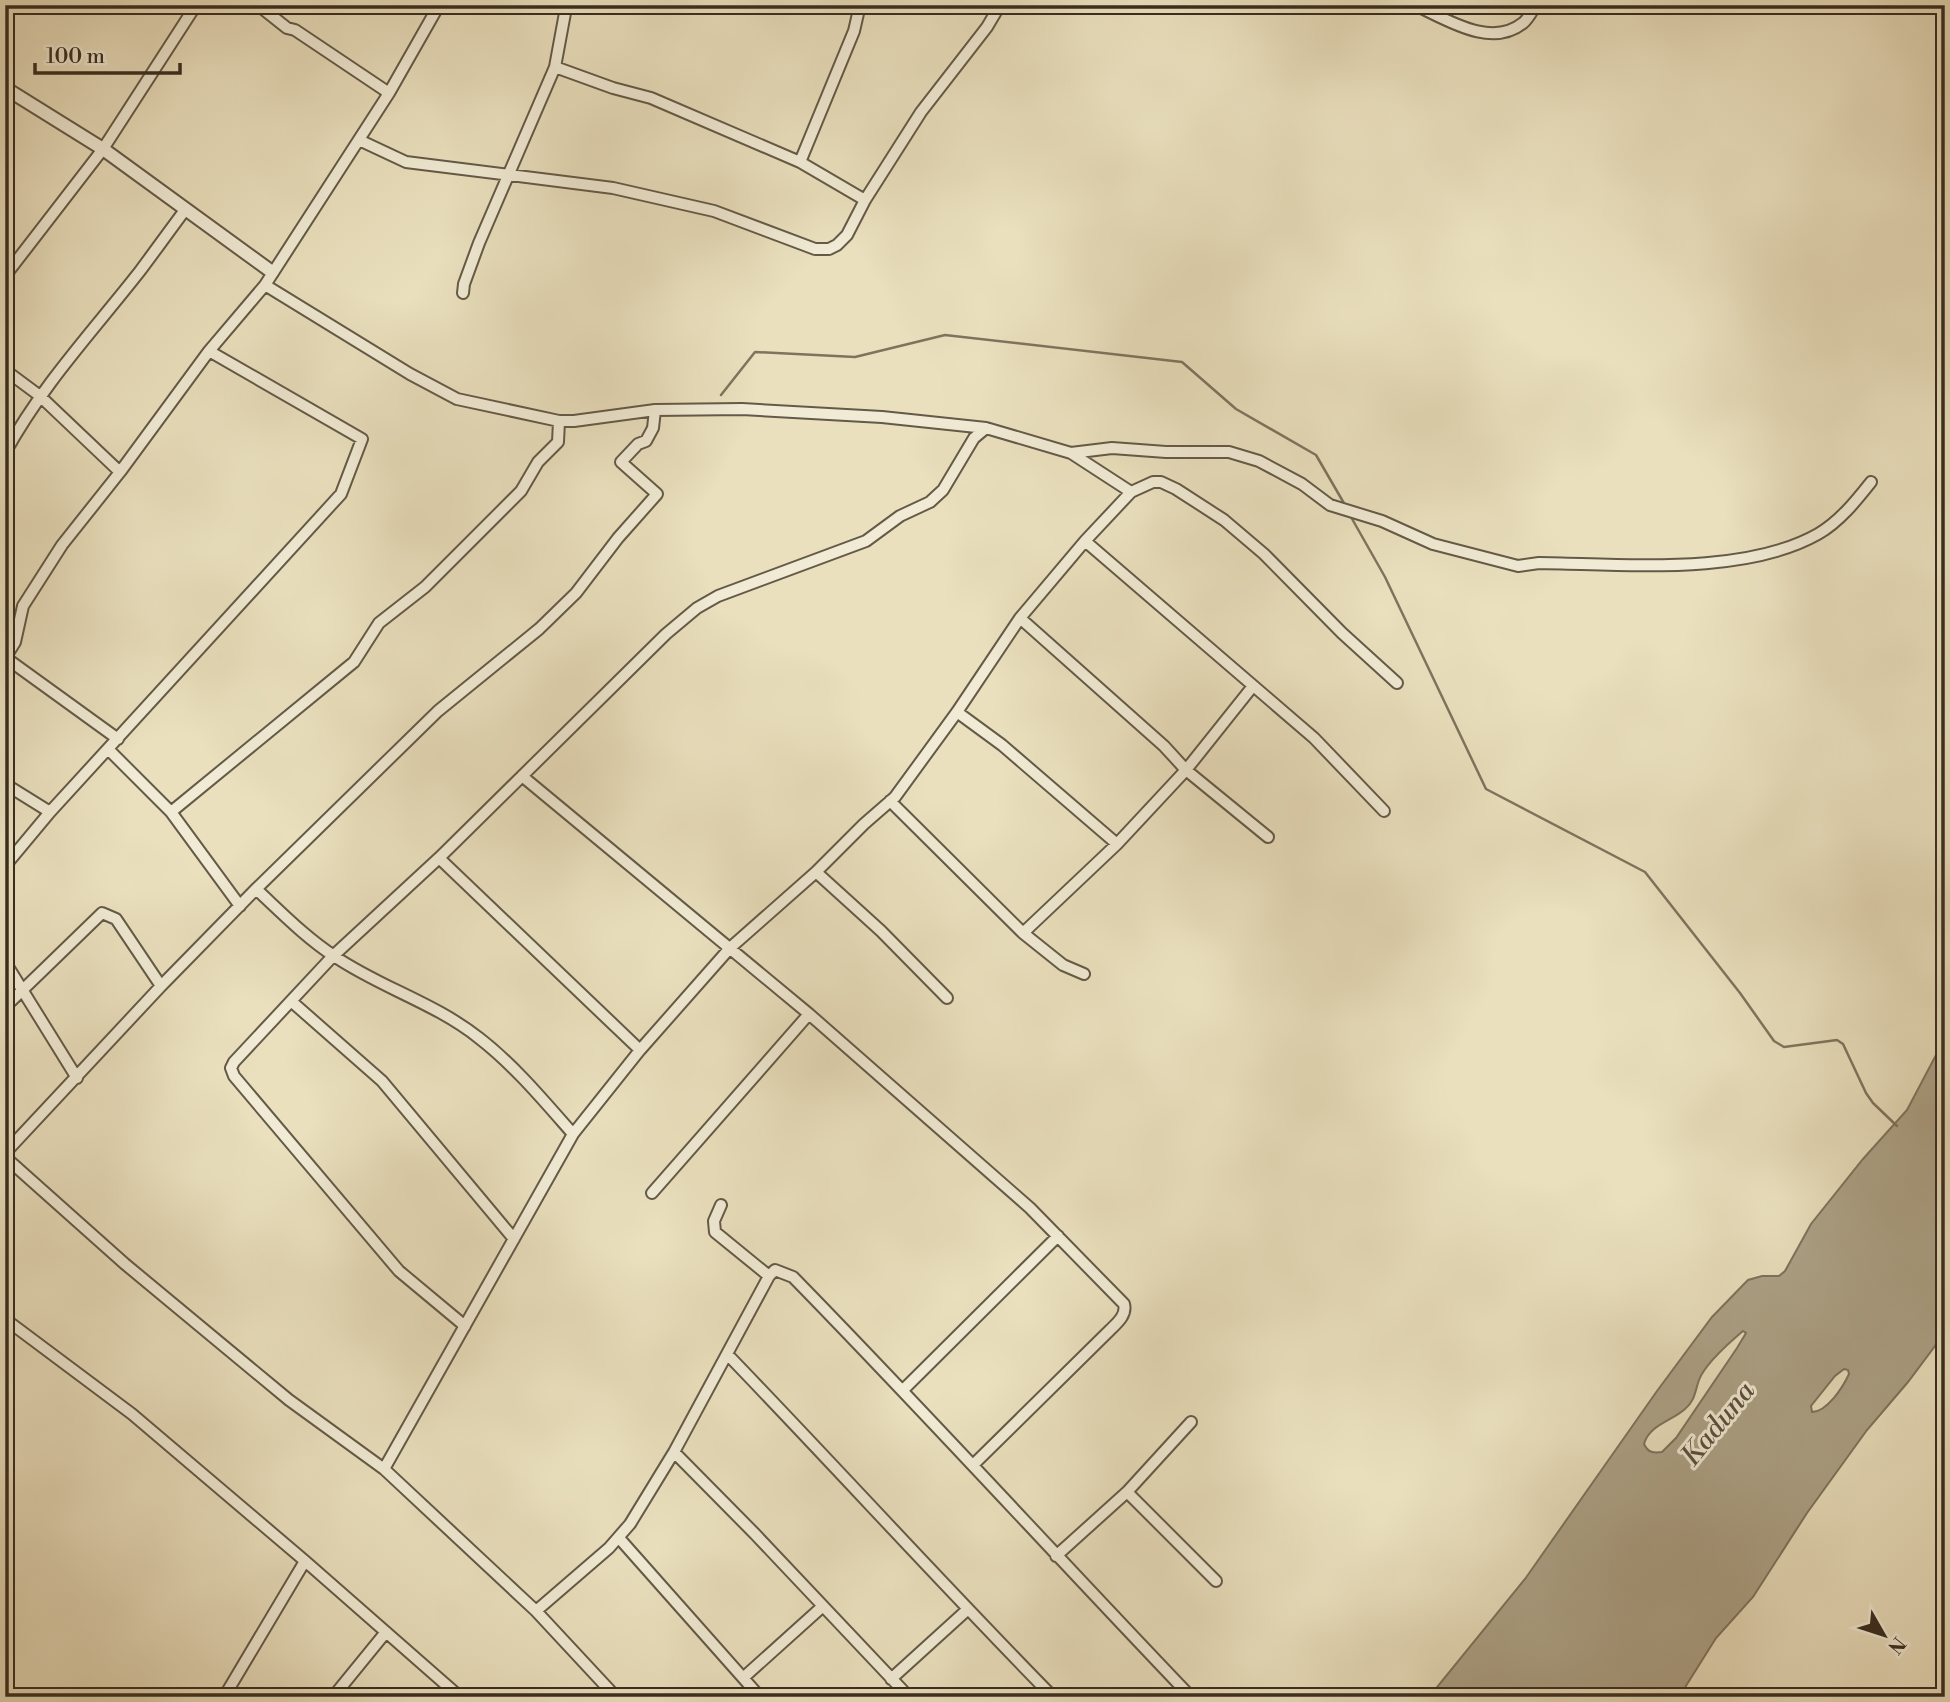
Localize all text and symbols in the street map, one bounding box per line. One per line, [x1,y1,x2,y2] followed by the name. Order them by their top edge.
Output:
[35,32,180,76] scale bar
[46,44,105,70] text: 100 m
[1674,1374,1763,1473] water label: Kaduna
[1848,1600,1918,1670] north arrow
[1882,1632,1910,1658] text: N

